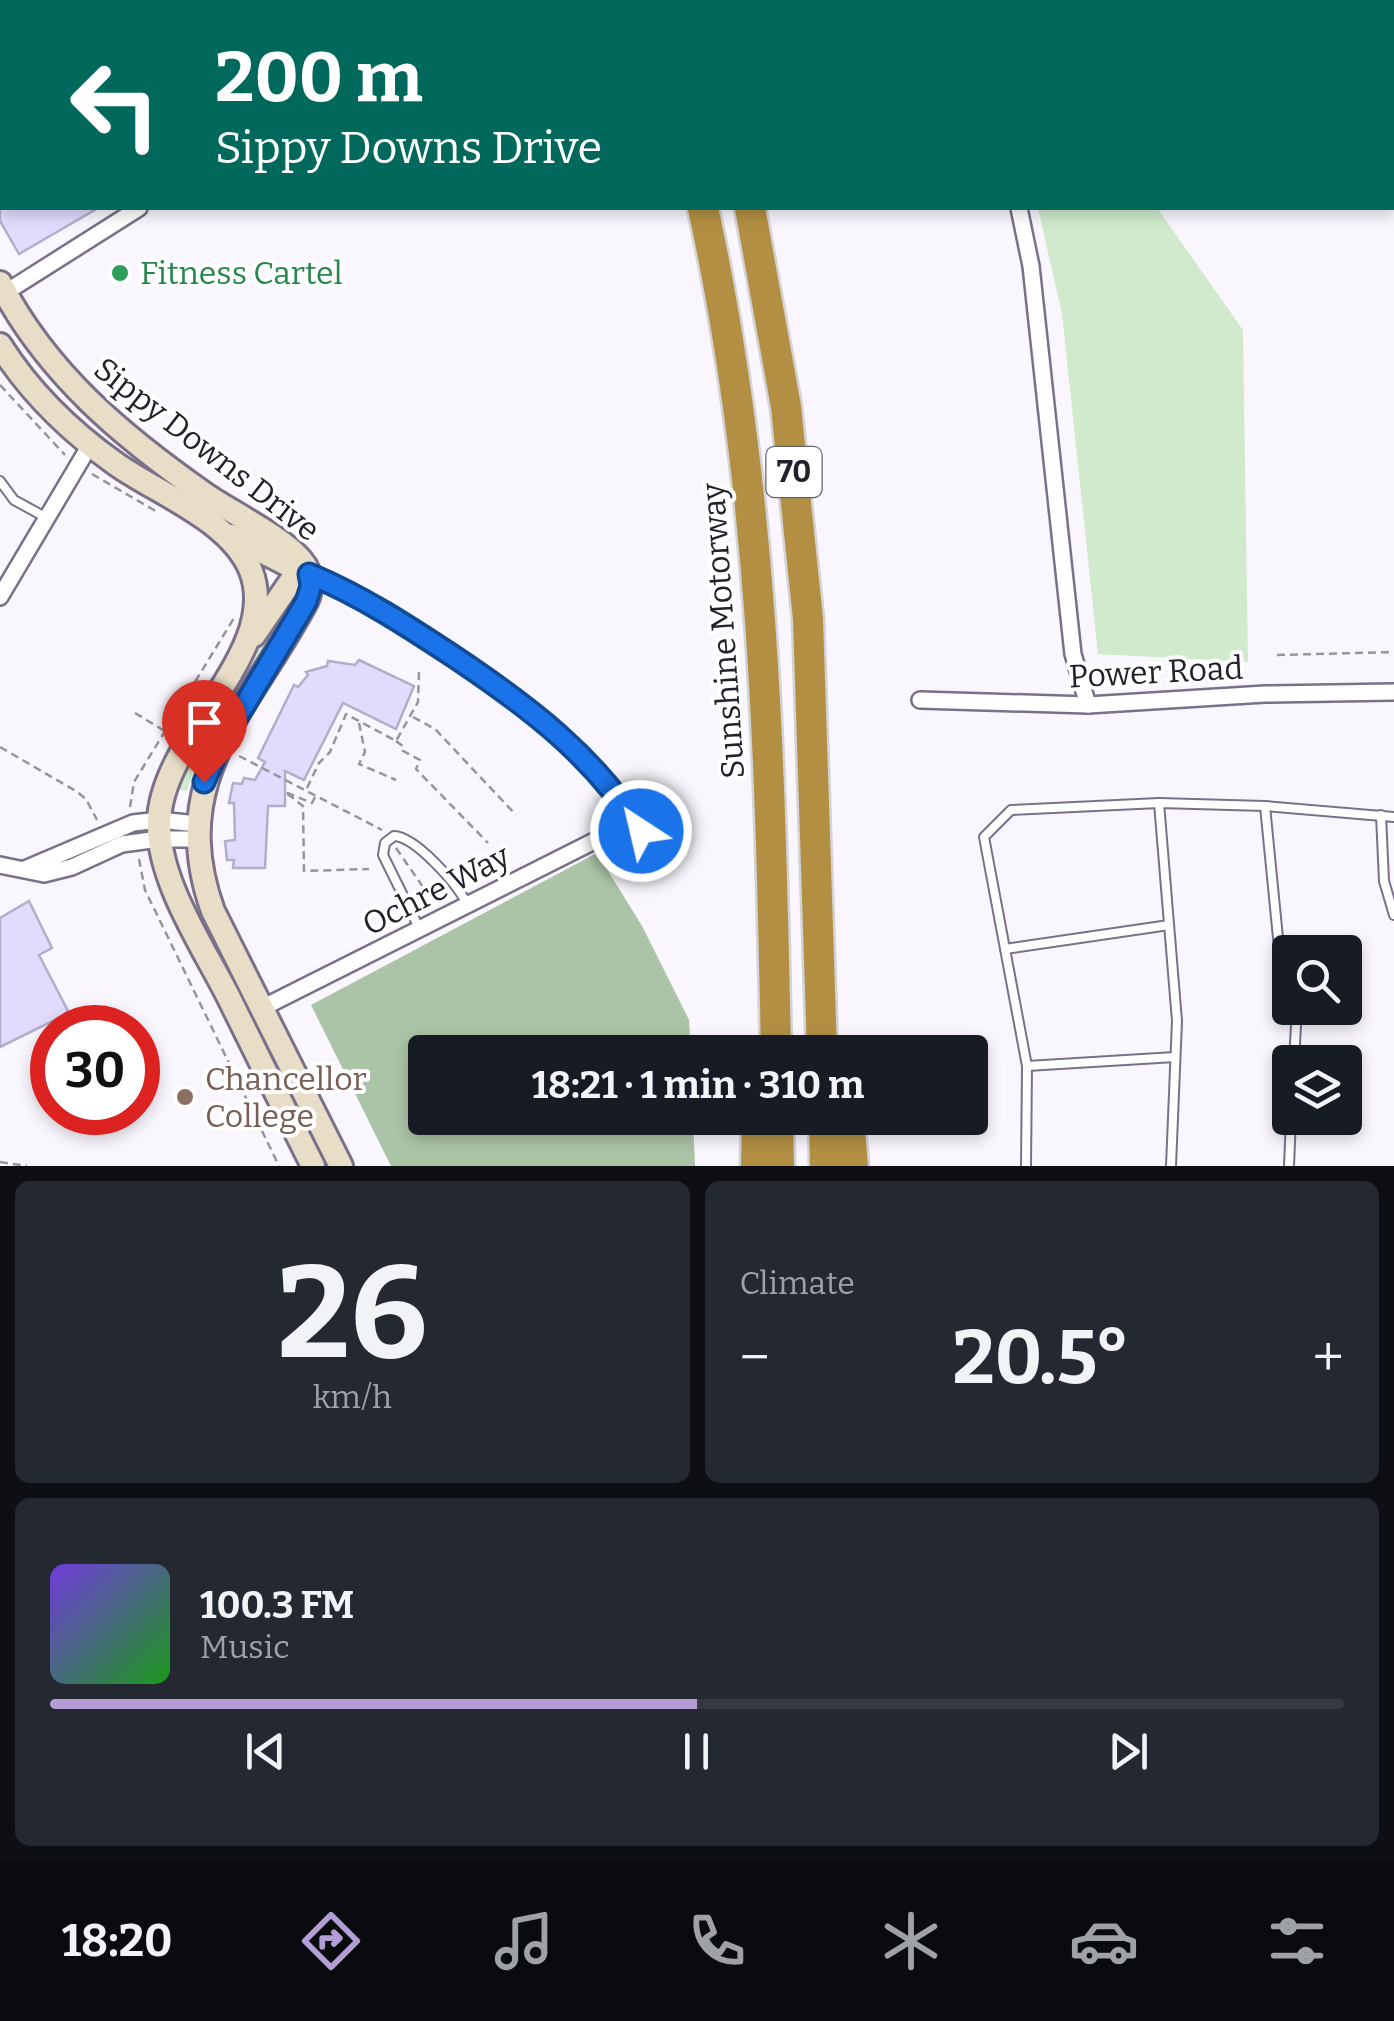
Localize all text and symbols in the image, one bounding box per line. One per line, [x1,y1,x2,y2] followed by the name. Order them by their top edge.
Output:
[215,36,423,120] text: 200 m
[50,40,180,170] icon: left
[215,121,602,175] text: Sippy Downs Drive
[140,254,343,292] place label: Fitness Cartel
[109,262,131,284] marker: Fitness Cartel
[87,349,327,549] street label: Sippy Downs Drive
[766,447,822,497] road number: 70
[694,481,752,780] street label: Sunshine Motorway
[1068,648,1244,696] street label: Power Road
[162,680,247,783] pin
[177,695,232,750] icon: arrive
[589,779,693,883] position arrow
[356,836,517,943] street label: Ochre Way
[1272,935,1362,1135] map controls
[1272,935,1362,1025] button: search
[30,1005,160,1135] speed limit sign: 30
[1272,1045,1362,1135] button: layers
[205,1060,367,1135] place label: Chancellor College
[532,1062,864,1108] text: 18:21 · 1 min · 310 m
[174,1086,196,1108] marker: Chancellor College
[277,1235,427,1391] text: 26
[740,1264,855,1302] text: Climate
[953,1313,1130,1403] text: 20.5°
[740,1325,770,1391] text: −
[1313,1325,1344,1391] text: +
[313,1378,392,1416] text: km/h
[200,1582,354,1628] text: 100.3 FM
[200,1628,290,1666] text: Music
[238,1724,293,1779] icon: previous
[669,1724,724,1779] icon: pause
[1101,1724,1156,1779] icon: next
[296,1906,366,1976] icon: directions
[489,1906,559,1976] icon: music
[682,1906,752,1976] icon: phone
[876,1906,946,1976] icon: climate
[1069,1906,1139,1976] icon: car
[1262,1906,1332,1976] icon: filters
[62,1914,173,1968] text: 18:20

